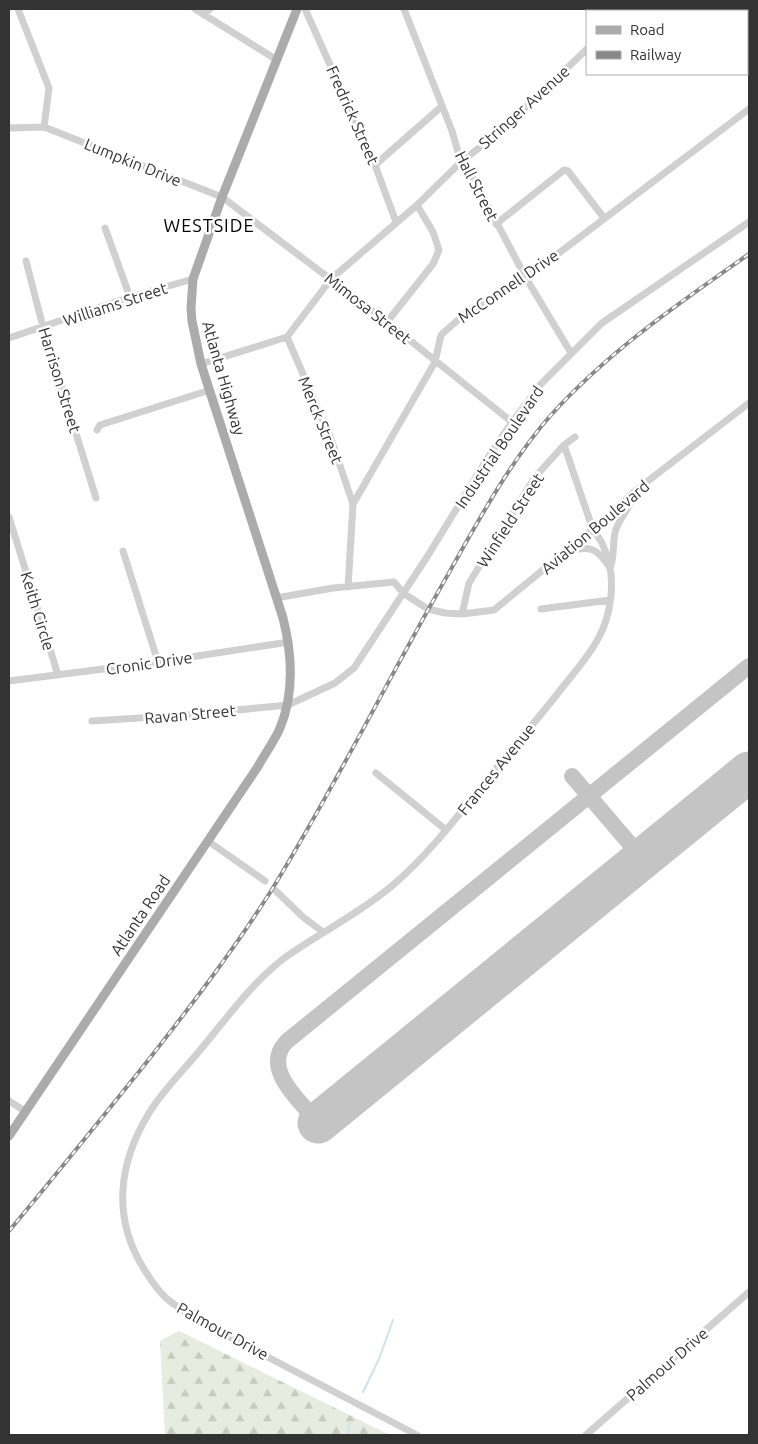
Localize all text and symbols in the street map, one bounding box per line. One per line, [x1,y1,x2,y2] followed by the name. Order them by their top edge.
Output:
[586,10,748,75] legend
[630,21,665,38] text: Road
[630,46,681,63] text: Railway
[475,62,573,152] street label: Stringer Avenue
[323,63,383,168] street label: Fredrick Street
[82,134,184,190] street label: Lumpkin Drive
[452,148,503,225] street label: Hall Street
[164,215,254,235] district label: WESTSIDE
[454,246,562,326] street label: McConnell Drive
[321,269,415,348] street label: Mimosa Street
[61,278,170,329] street label: Williams Street
[199,319,249,438] street label: Atlanta Highway
[35,325,85,436] street label: Harrison Street
[295,374,347,467] street label: Merck Street
[451,382,547,512] street label: Industrial Boulevard
[473,469,548,571] street label: Winfield Street
[537,477,653,577] street label: Aviation Boulevard
[17,569,59,653] street label: Keith Circle
[105,648,193,678] street label: Cronic Drive
[144,701,237,727] street label: Ravan Street
[454,720,538,818] street label: Frances Avenue
[106,871,174,959] street label: Atlanta Road
[174,1298,272,1364] street label: Palmour Drive
[623,1324,711,1404] street label: Palmour Drive

